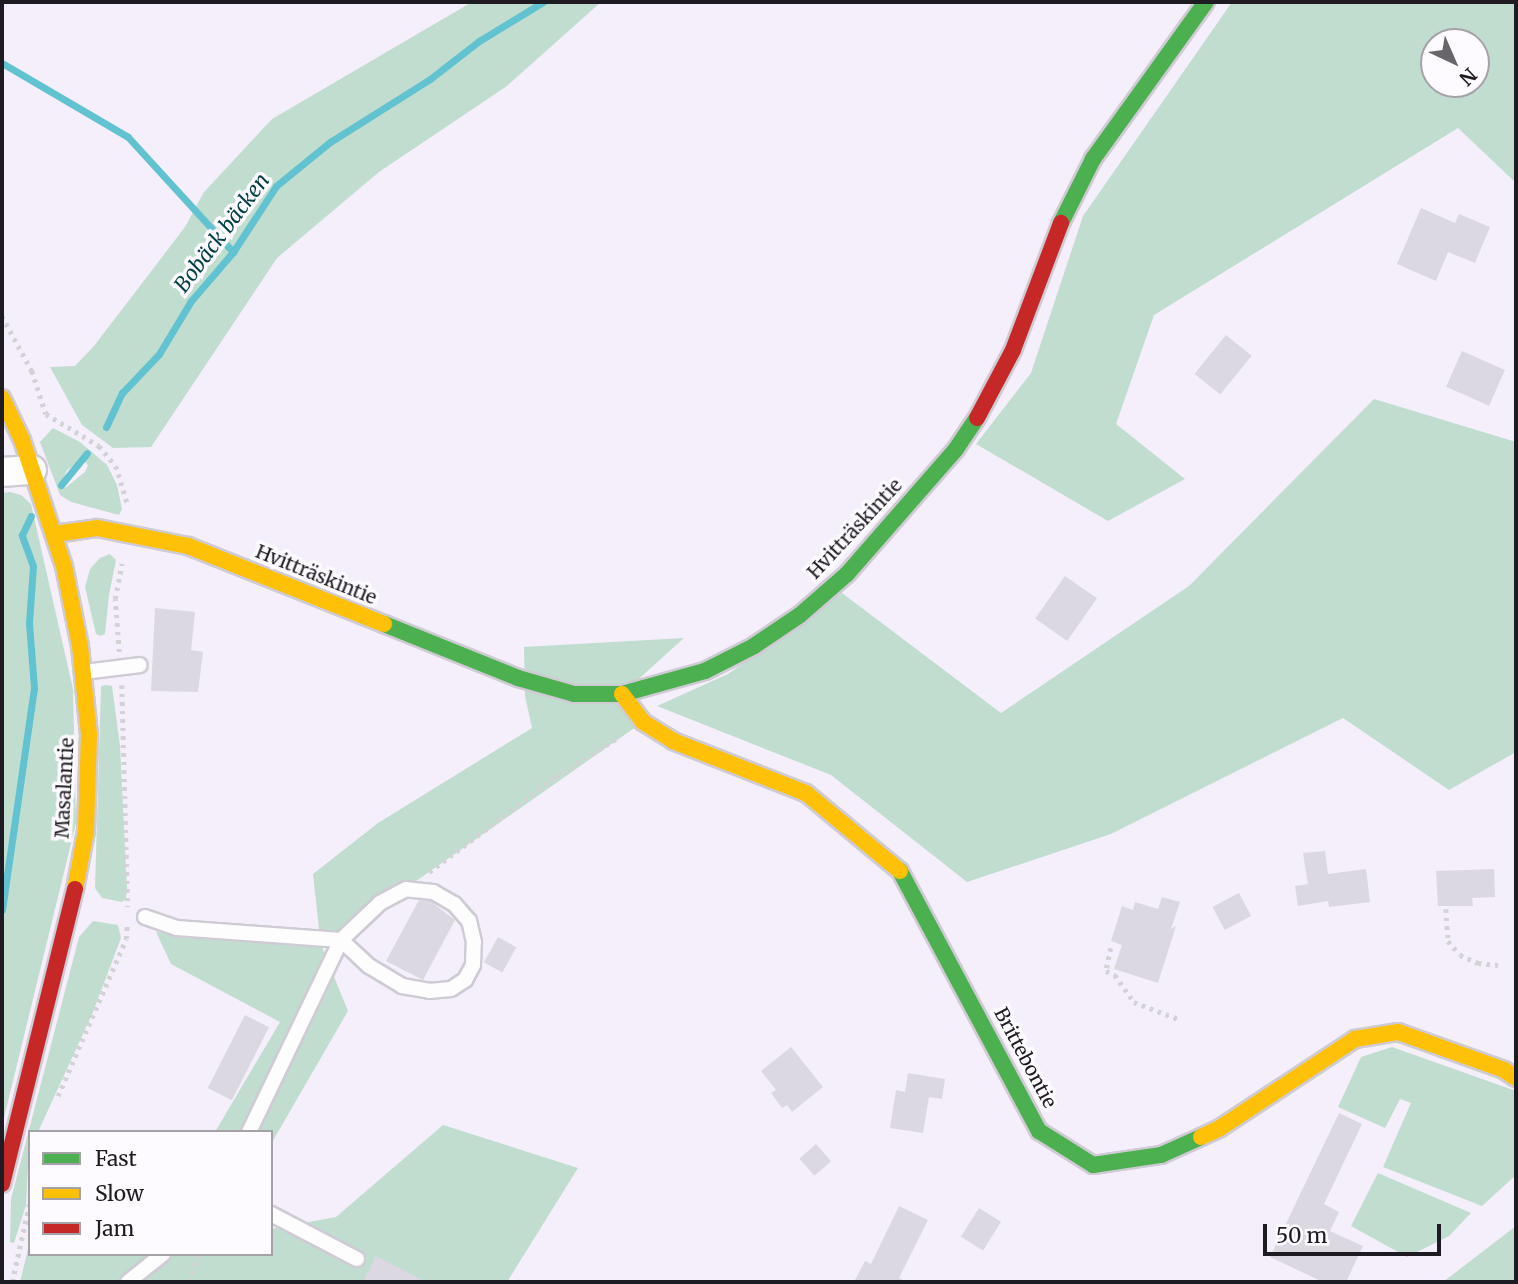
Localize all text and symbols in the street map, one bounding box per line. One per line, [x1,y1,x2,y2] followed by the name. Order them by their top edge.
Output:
[1420,28,1490,98] north arrow
[1454,63,1482,91] text: N
[169,169,275,297] water label: Bobäck bäcken
[803,474,907,584] street label: Hvitträskintie
[252,540,380,610] street label: Hvitträskintie
[51,737,79,839] street label: Masalantie
[989,1004,1061,1112] street label: Brittebontie
[28,1130,273,1256] legend
[95,1145,137,1172] text: Fast
[95,1180,144,1207] text: Slow
[1266,1210,1444,1254] scale bar
[95,1215,134,1242] text: Jam
[1276,1222,1327,1249] text: 50 m

